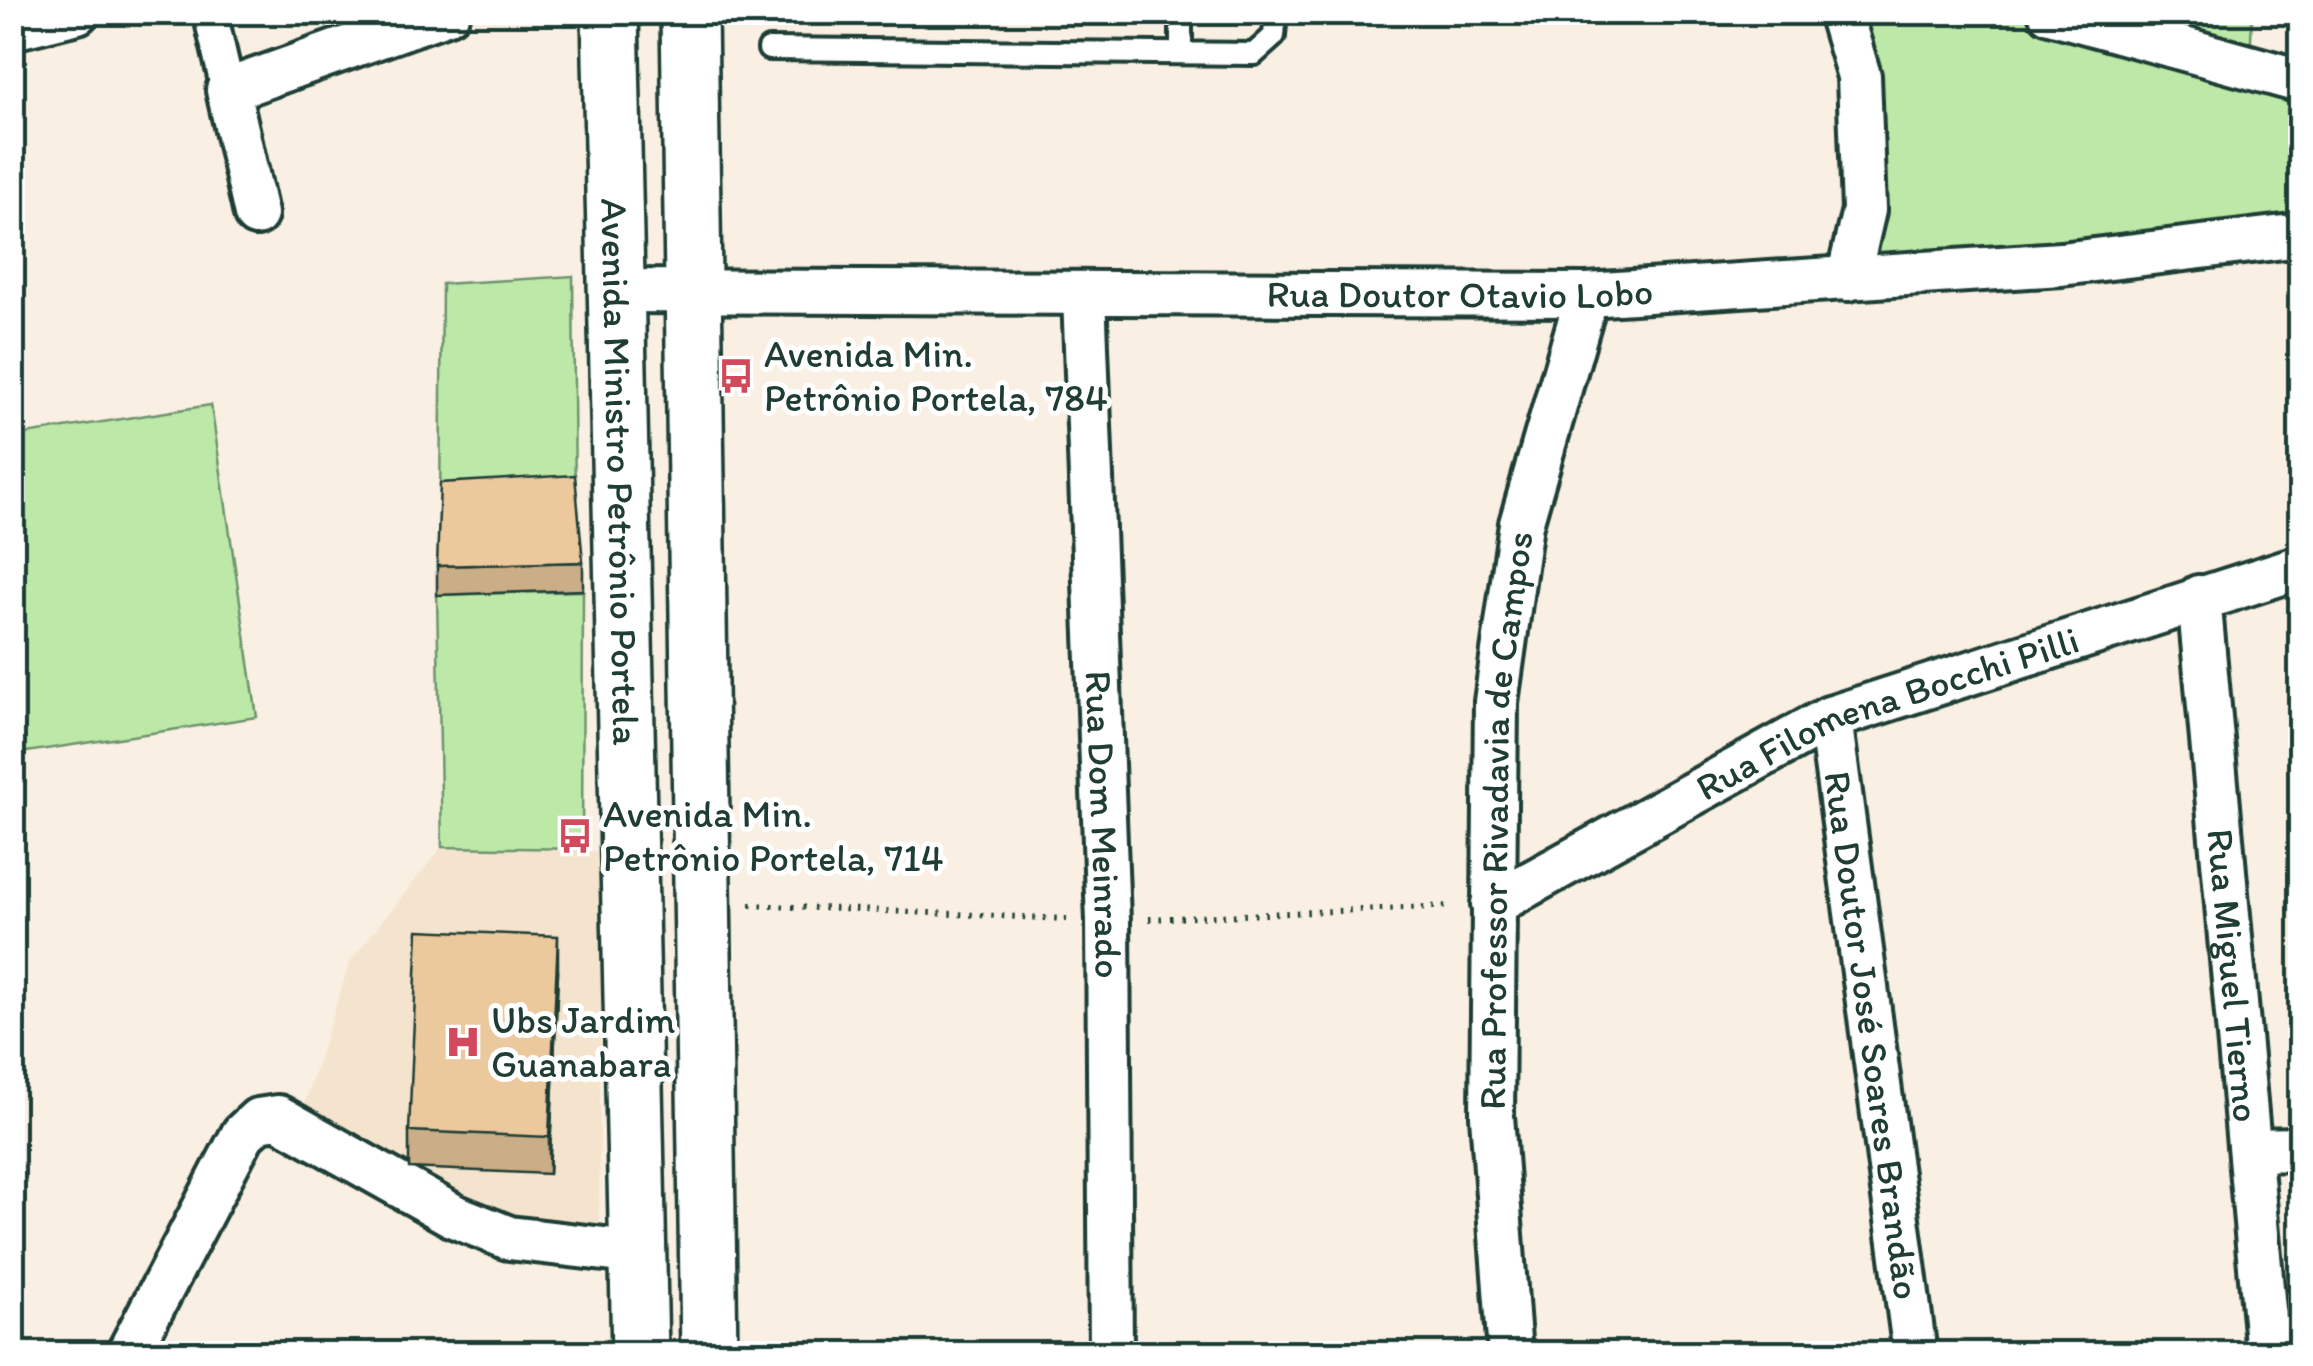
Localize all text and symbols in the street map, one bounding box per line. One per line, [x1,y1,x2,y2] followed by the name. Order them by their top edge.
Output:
[591,198,649,746] street label: Avenida Ministro Petrônio Portela
[1267,268,1655,318] street label: Rua Doutor Otavio Lobo
[764,331,1108,421] place label: Avenida Min. Petrônio Portela, 784
[717,357,755,395] bus stop icon: Avenida Min. Petrônio Portela, 784
[1469,528,1543,1110] street label: Rua Professor Rivadavia de Campos
[1688,617,2084,810] street label: Rua Filomena Bocchi Pilli
[1075,670,1131,979] street label: Rua Dom Meinrado
[1814,768,1930,1302] street label: Rua Doutor José Soares Brandão
[603,791,944,881] place label: Avenida Min. Petrônio Portela, 714
[556,817,594,855] bus stop icon: Avenida Min. Petrônio Portela, 714
[2197,827,2270,1124] street label: Rua Miguel Tierno
[491,997,676,1087] place label: Ubs Jardim Guanabara
[444,1023,482,1061] hospital icon: Ubs Jardim Guanabara

